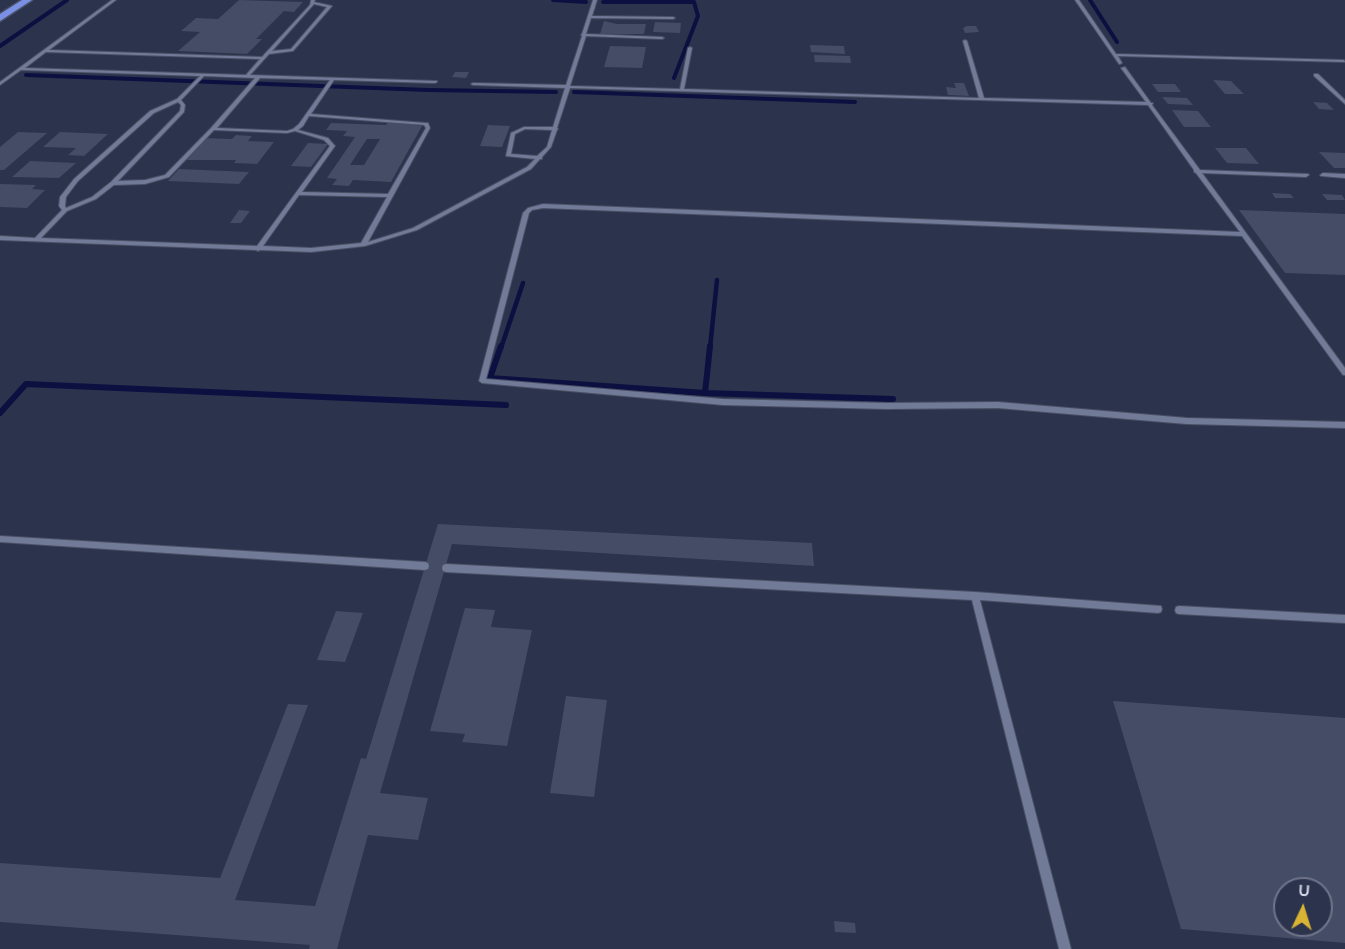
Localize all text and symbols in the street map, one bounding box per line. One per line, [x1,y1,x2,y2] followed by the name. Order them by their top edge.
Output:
[1273,877,1333,937] north arrow
[1298,881,1311,900] text: U

